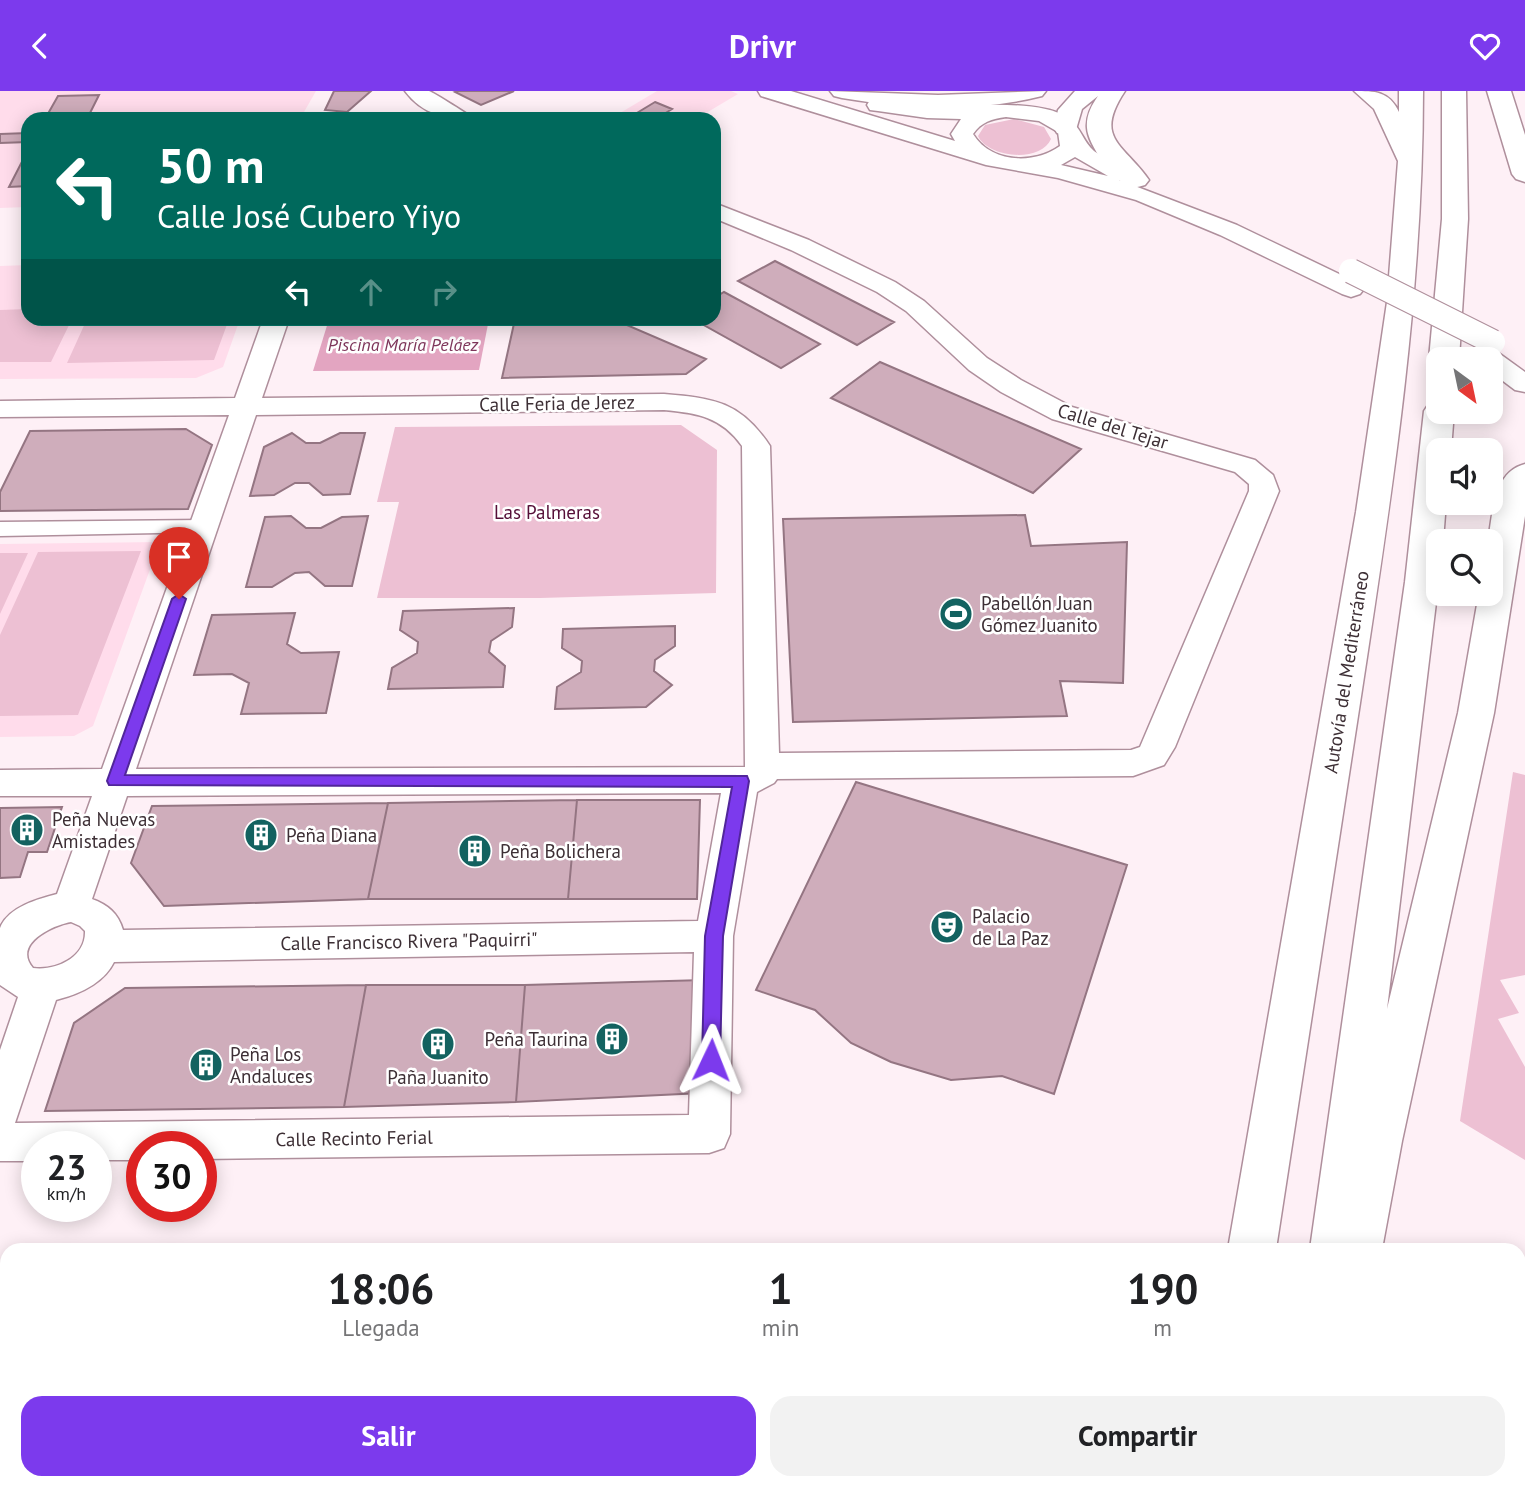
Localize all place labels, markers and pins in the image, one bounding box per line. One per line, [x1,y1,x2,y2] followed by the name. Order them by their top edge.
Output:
[149,527,209,599] pin
[981,591,1098,637] place label: Pabellón Juan Gómez Juanito
[937,595,975,633] sports icon: Pabellón Juan Gómez Juanito
[52,807,155,853] place label: Peña Nuevas Amistades
[8,811,46,849] building icon: Peña Nuevas Amistades
[242,816,280,854] building icon: Peña Diana
[286,823,377,847] place label: Peña Diana
[456,832,494,870] building icon: Peña Bolichera
[500,839,621,863] place label: Peña Bolichera
[972,904,1049,950] place label: Palacio de La Paz
[928,908,966,946] theatre icon: Palacio de La Paz
[593,1020,631,1058] building icon: Peña Taurina
[419,1025,457,1063] building icon: Paña Juanito
[485,1027,588,1051] place label: Peña Taurina
[230,1042,313,1088] place label: Peña Los Andaluces
[187,1046,225,1084] building icon: Peña Los Andaluces
[387,1065,489,1089] place label: Paña Juanito

